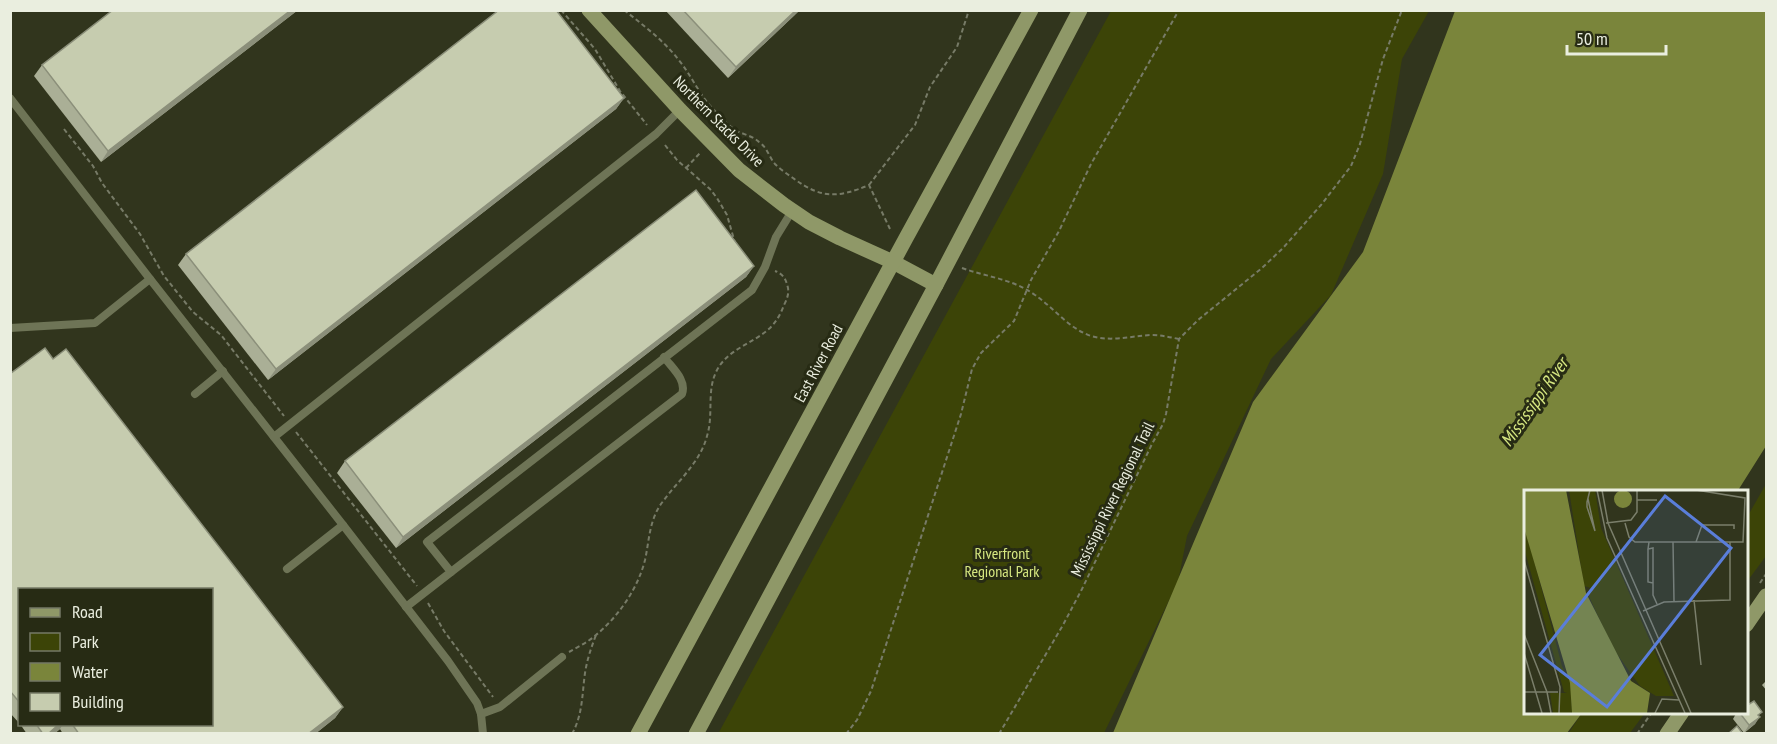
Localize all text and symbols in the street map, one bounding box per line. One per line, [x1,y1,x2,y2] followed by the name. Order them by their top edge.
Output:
[1567,18,1666,56] scale bar
[1576,27,1608,50] text: 50 m
[669,71,769,171] street label: Northern Stacks Drive
[789,320,847,405] street label: East River Road
[1495,351,1575,451] water label: Mississippi River
[1066,418,1158,580] street label: Mississippi River Regional Trail
[1524,490,1747,714] inset map
[964,543,1040,581] park label: Riverfront Regional Park
[18,588,213,726] legend
[72,600,103,623] text: Road
[72,630,99,653] text: Park
[72,660,108,683] text: Water
[72,690,124,713] text: Building

